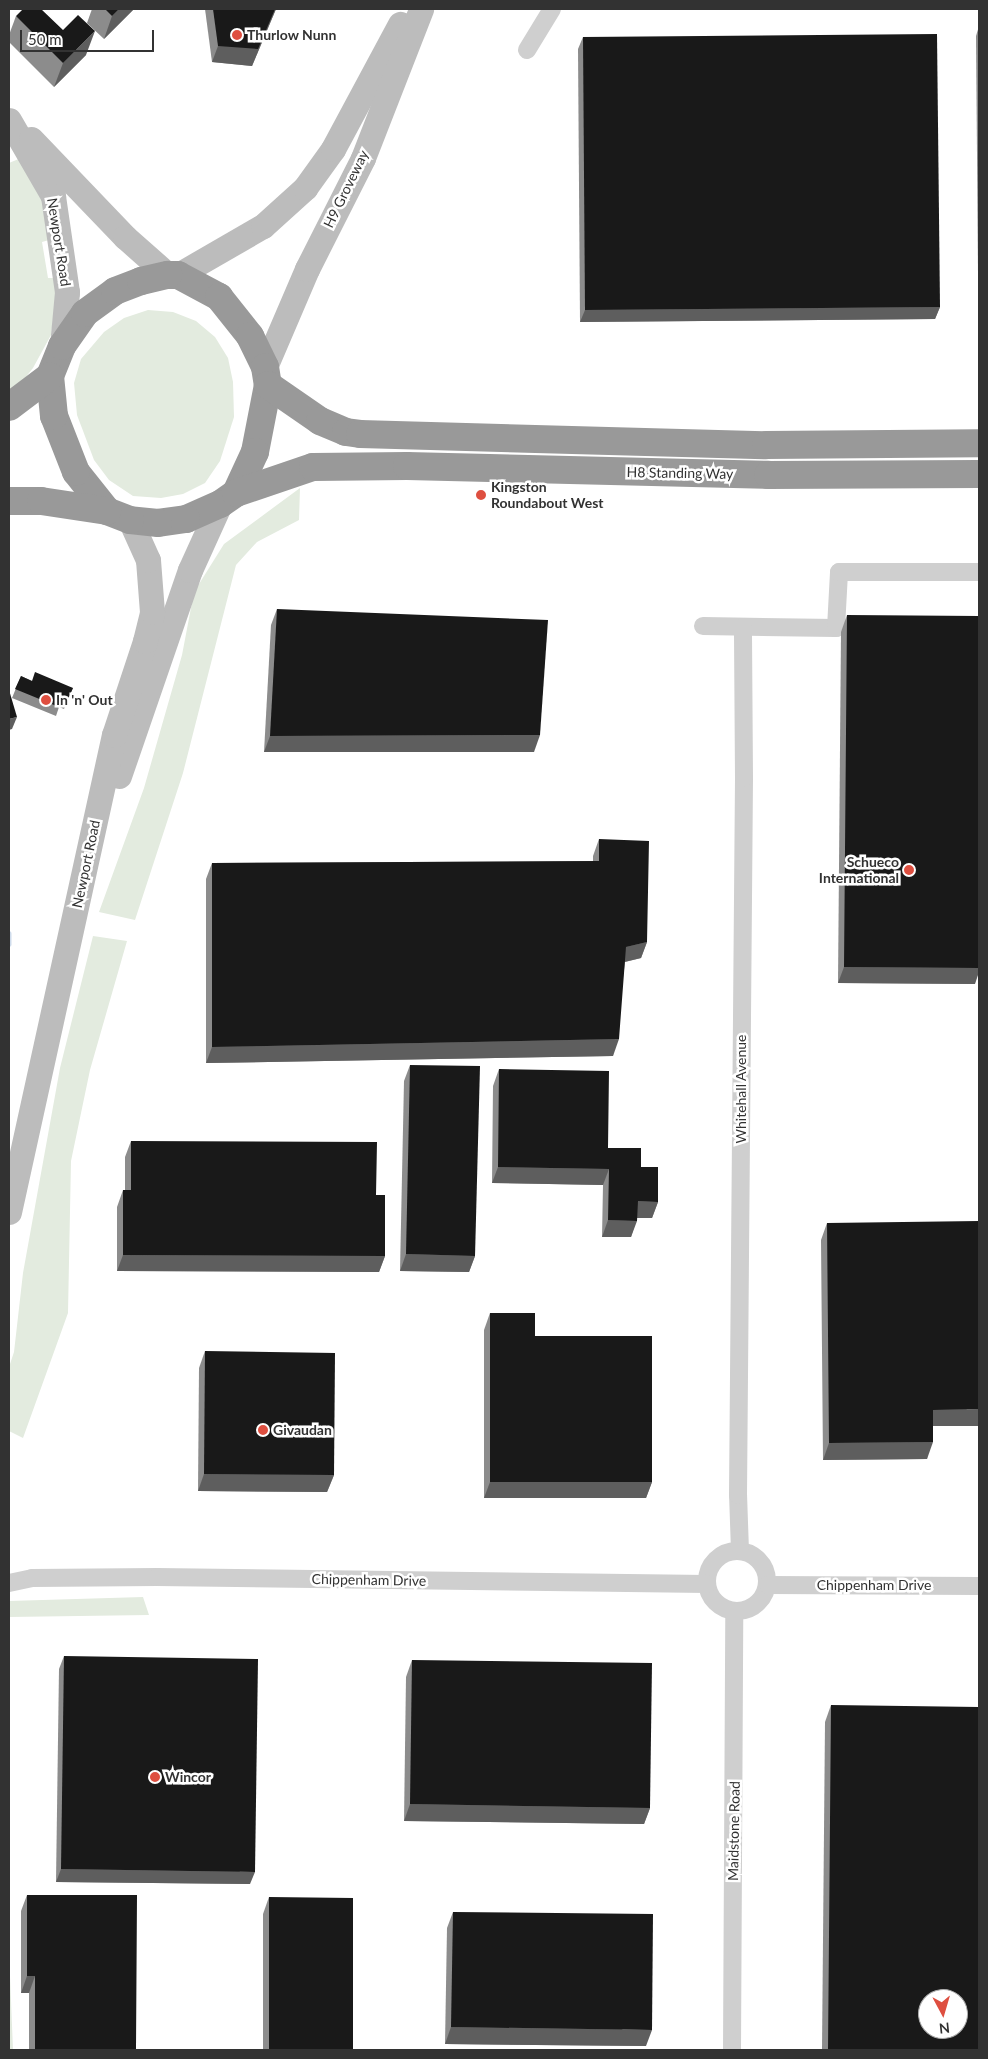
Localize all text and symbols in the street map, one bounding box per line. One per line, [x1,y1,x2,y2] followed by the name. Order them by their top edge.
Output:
[22,20,156,52] scale bar
[247,27,337,43] place label: Thurlow Nunn
[231,29,243,41] marker: Thurlow Nunn
[28,30,62,48] text: 50 m
[320,147,372,231] street label: H9 Groveway
[44,197,74,287] street label: Newport Road
[626,464,734,482] street label: H8 Standing Way
[491,479,604,512] place label: Kingston Roundabout West
[475,489,487,501] marker: Kingston Roundabout West
[56,692,113,708] place label: In 'n' Out
[40,694,52,706] marker: In 'n' Out
[68,819,104,909] street label: Newport Road
[819,854,899,886] place label: Schueco International
[903,864,915,876] marker: Schueco International
[733,1034,749,1144] street label: Whitehall Avenue
[273,1422,332,1438] place label: Givaudan
[257,1424,269,1436] marker: Givaudan
[312,1571,426,1589] street label: Chippenham Drive
[817,1577,931,1593] street label: Chippenham Drive
[165,1769,211,1785] place label: Wincor
[149,1771,161,1783] marker: Wincor
[725,1781,743,1881] street label: Maidstone Road
[918,1989,968,2039] north arrow
[938,2019,951,2037] text: N

